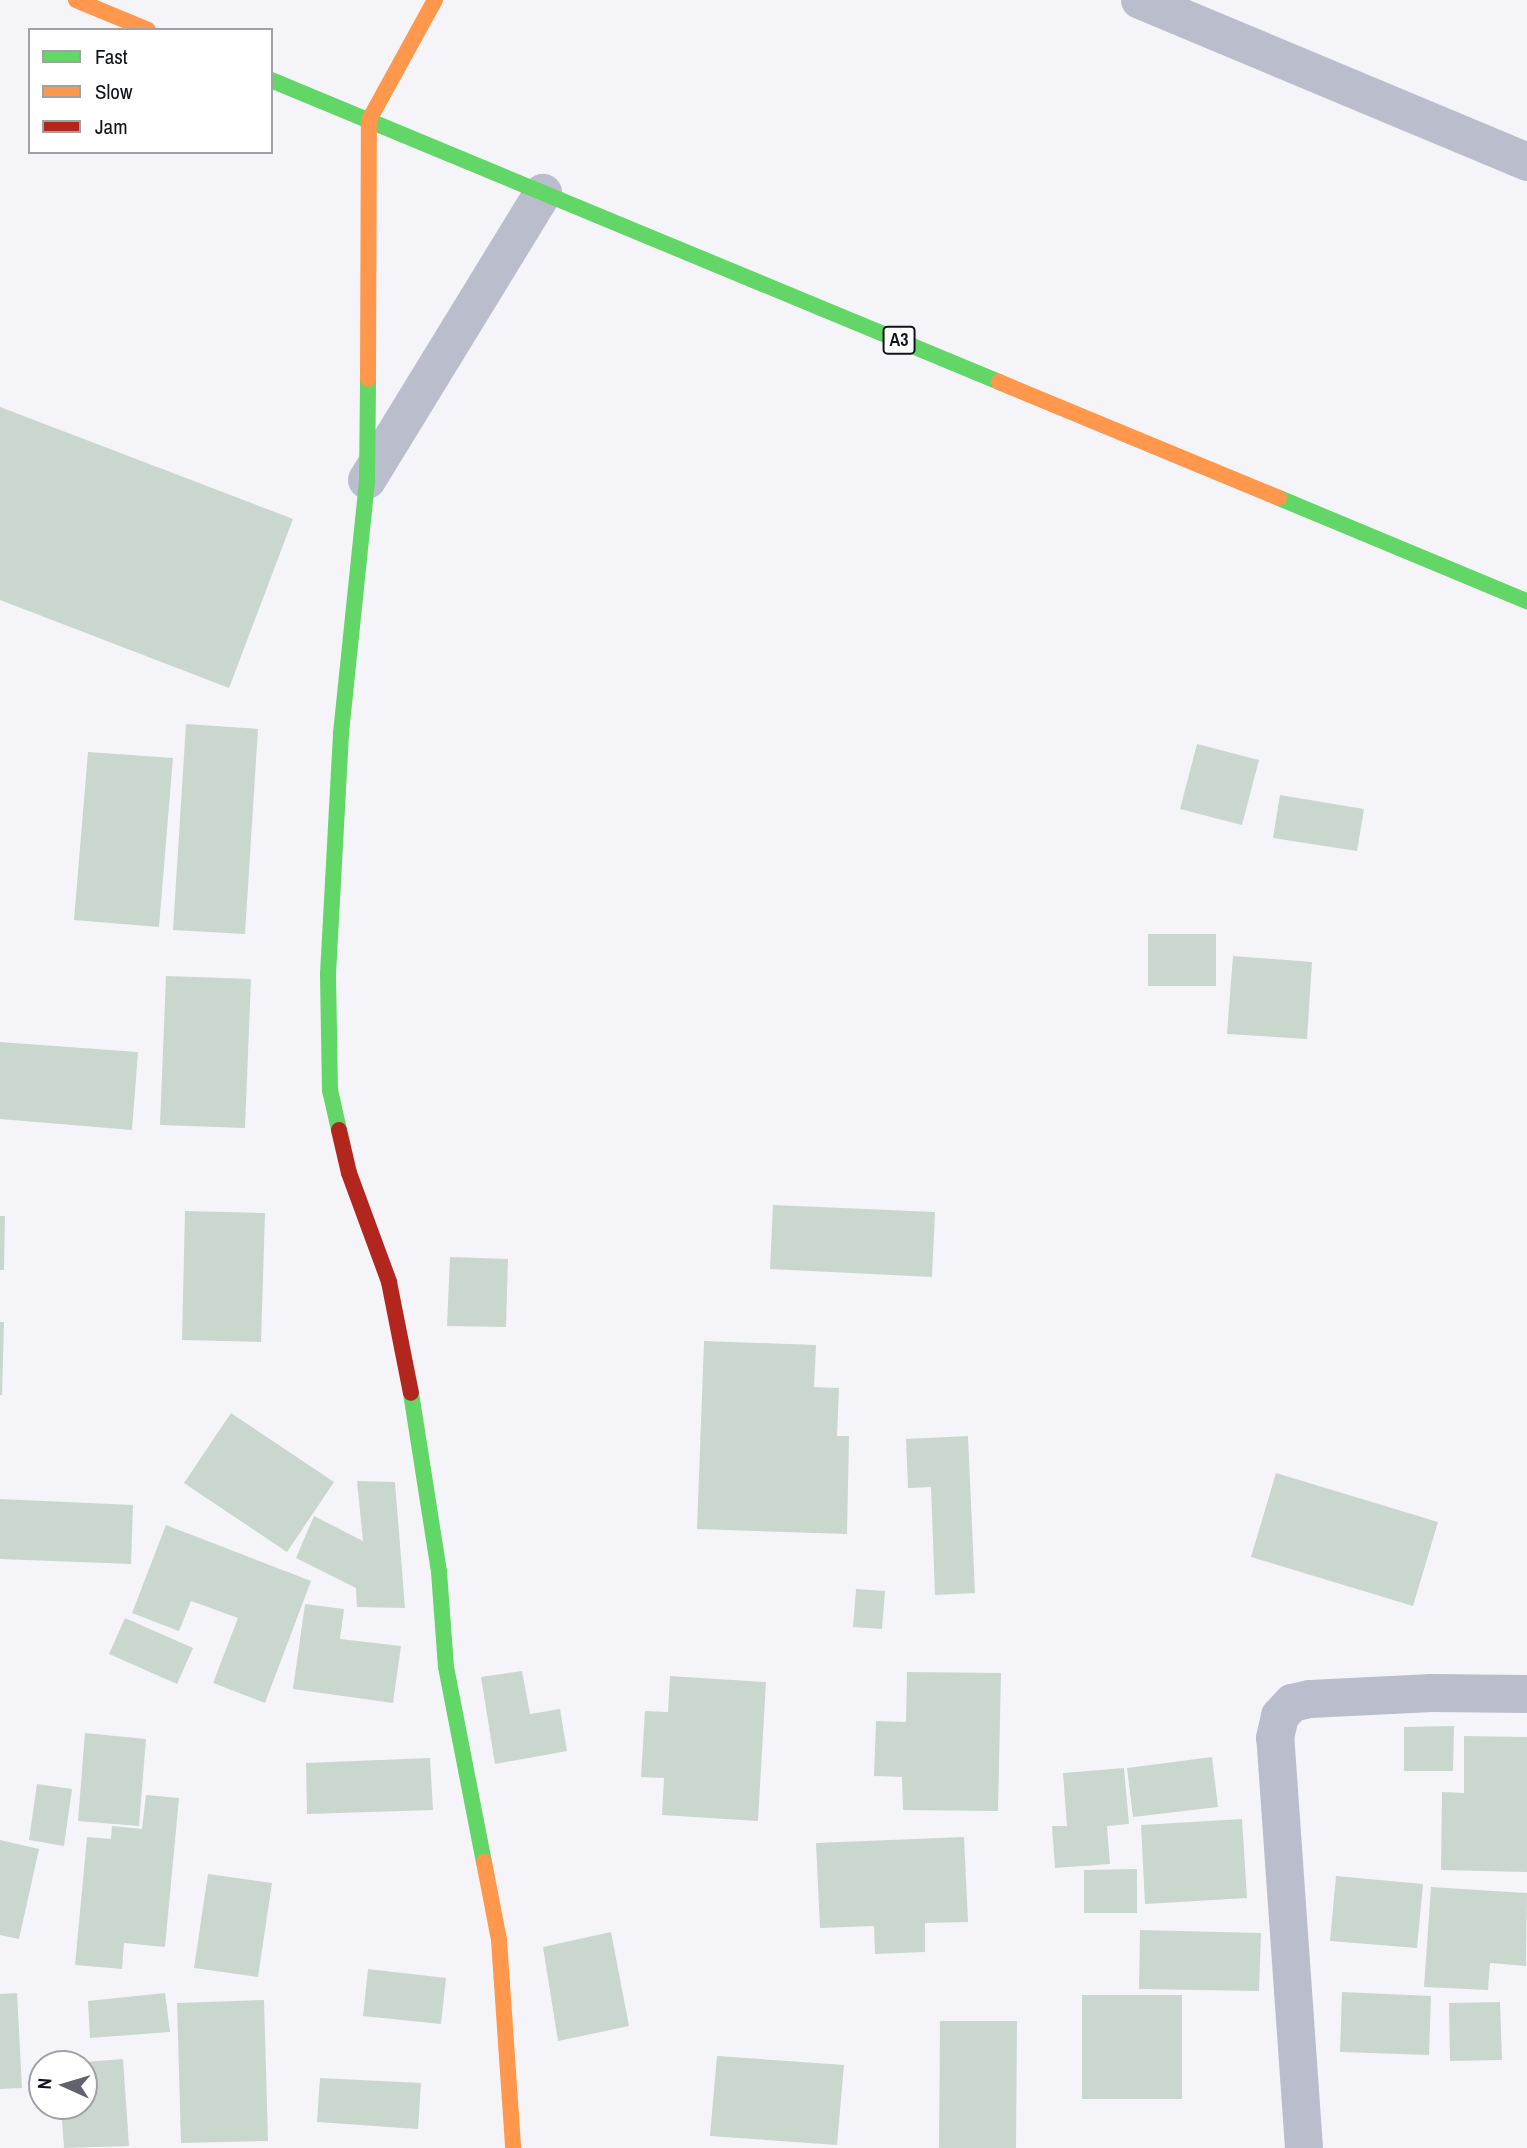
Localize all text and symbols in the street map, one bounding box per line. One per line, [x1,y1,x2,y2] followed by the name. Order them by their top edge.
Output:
[28,28,273,154] legend
[95,42,128,71] text: Fast
[95,77,132,106] text: Slow
[95,112,128,141] text: Jam
[881,326,916,354] road number: A3
[28,2050,98,2120] north arrow
[31,2077,57,2090] text: N

